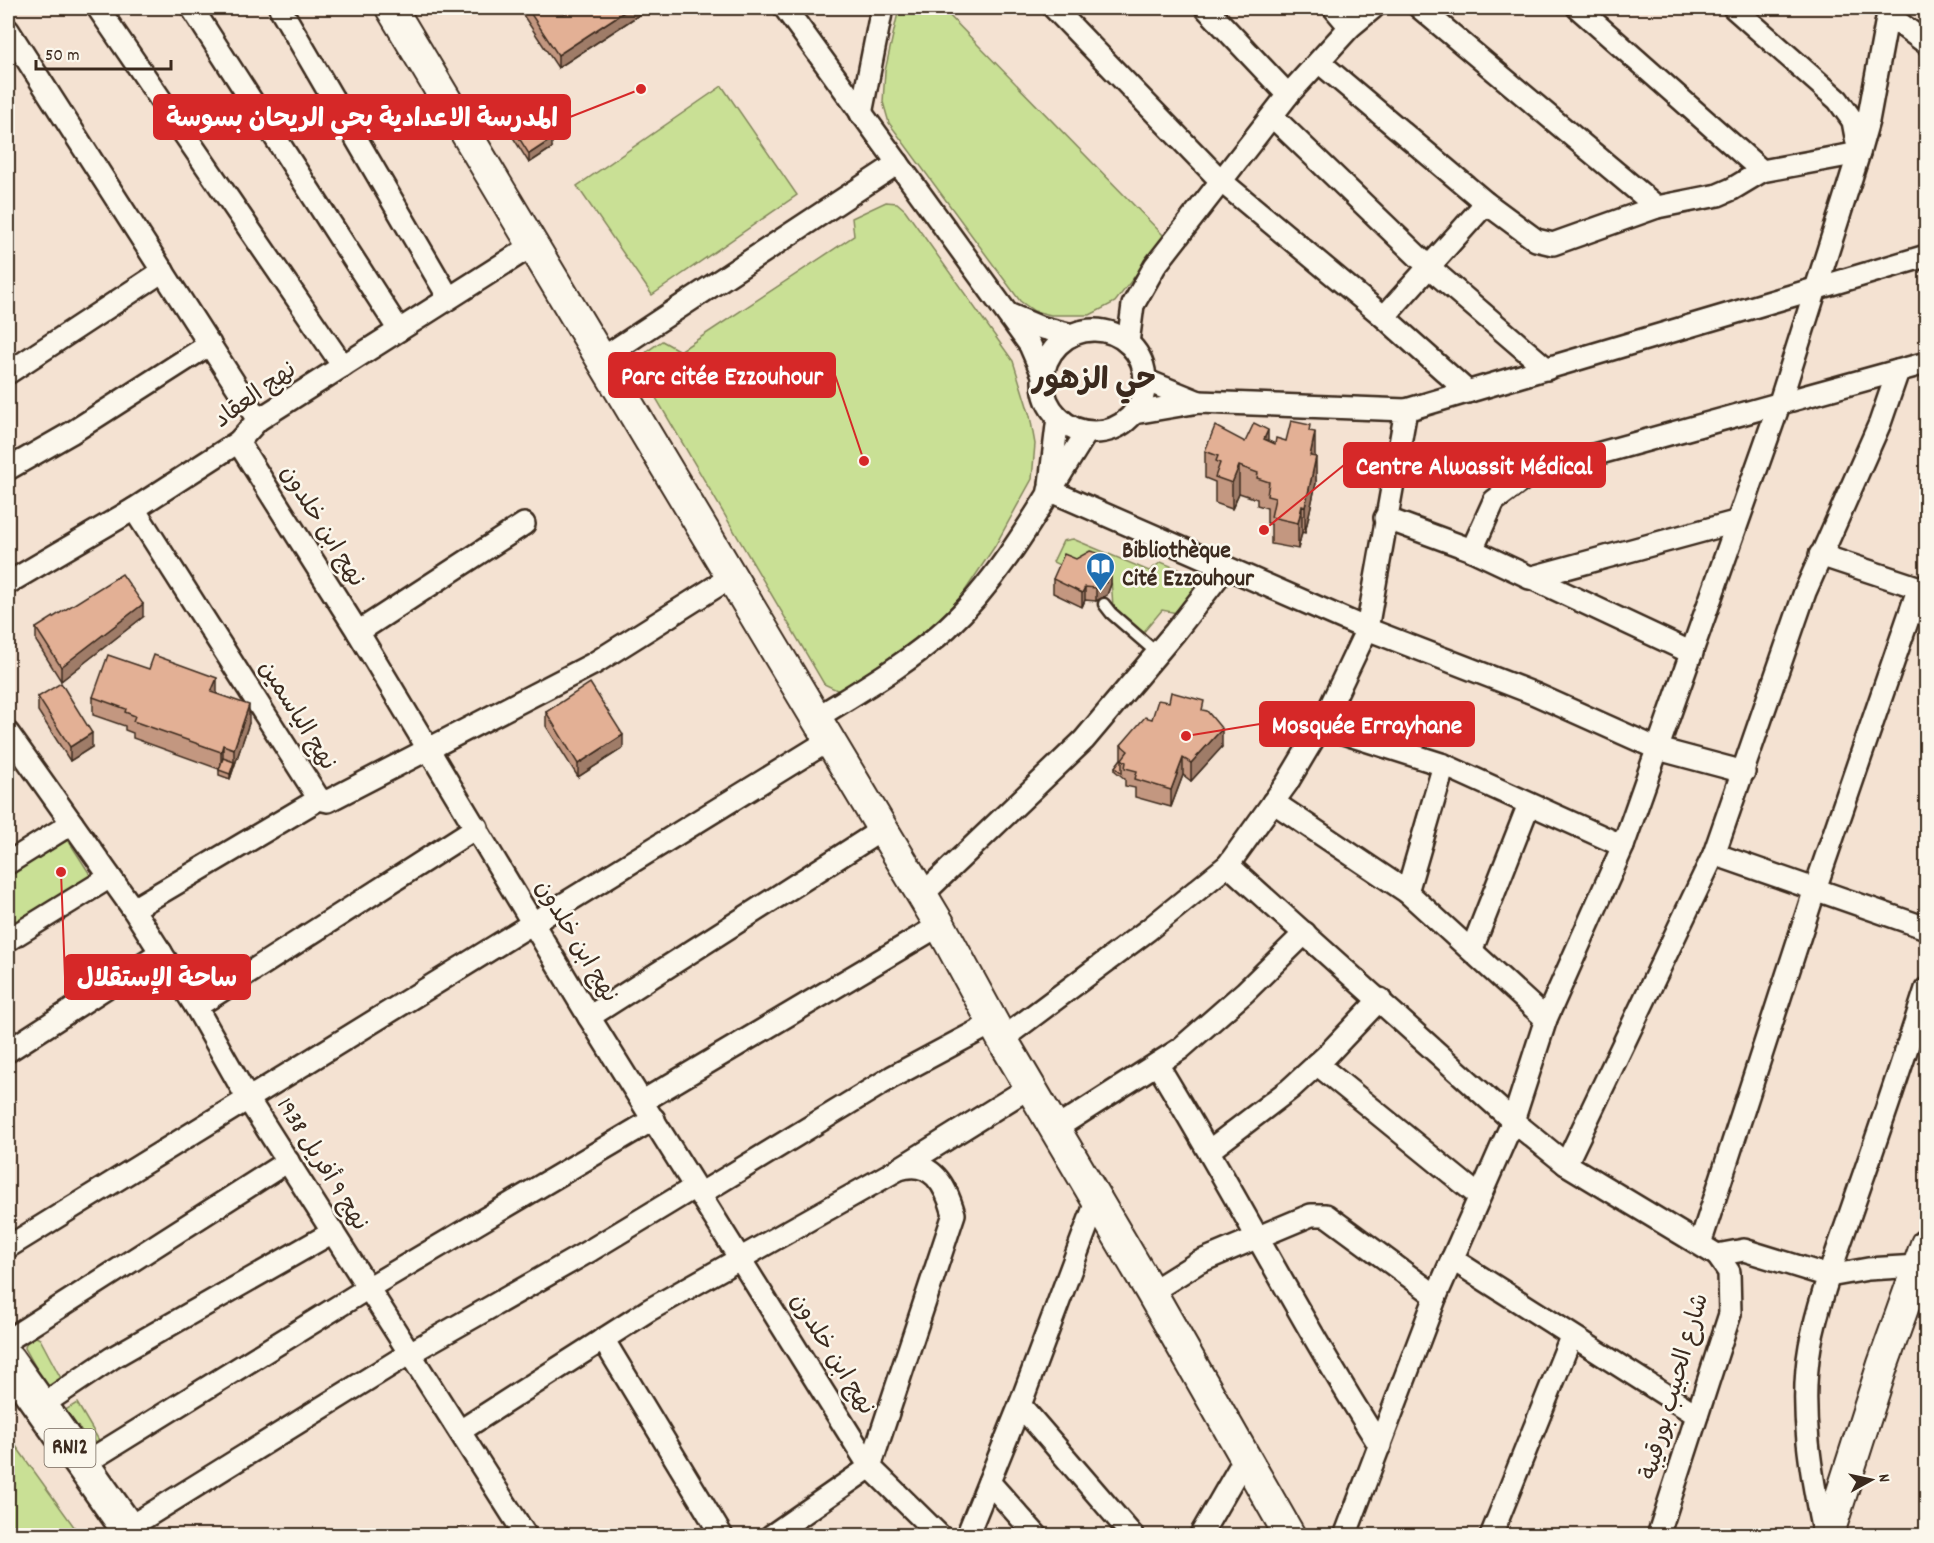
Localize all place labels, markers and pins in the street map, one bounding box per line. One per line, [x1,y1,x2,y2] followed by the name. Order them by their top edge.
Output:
[154,95,570,139] callout: المدرسة الاعدادية بحي الريحان بسوسة
[609,353,835,397] callout: Parc citée Ezzouhour
[1344,443,1605,487] callout: Centre Alwassit Médical
[1122,535,1255,597] place label: Bibliothèque Cité Ezzouhour
[1085,550,1117,592] library icon: Bibliothèque Cité Ezzouhour
[1260,702,1474,746] callout: Mosquée Errayhane
[65,955,250,999] callout: ساحة اﻹستقلال

